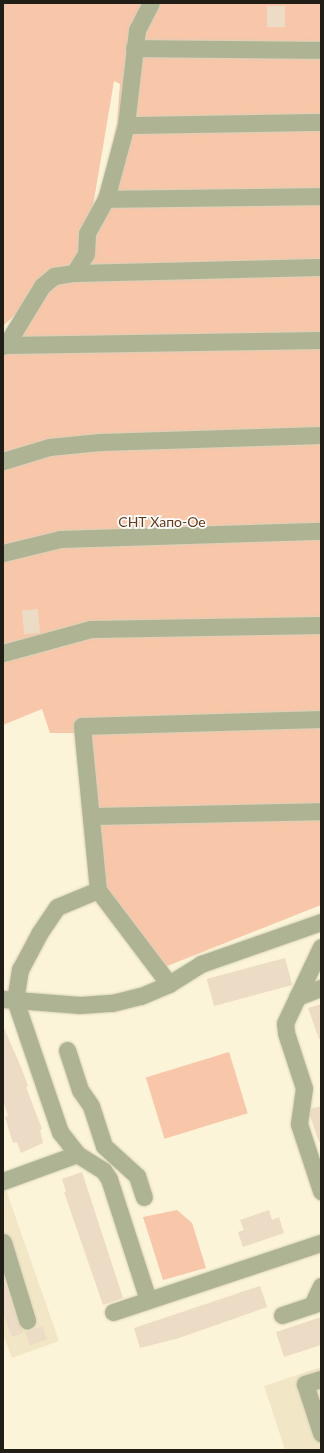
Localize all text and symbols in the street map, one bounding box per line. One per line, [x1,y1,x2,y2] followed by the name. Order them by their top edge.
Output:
[118,514,206,530] park label: СНТ Хапо-Ое

